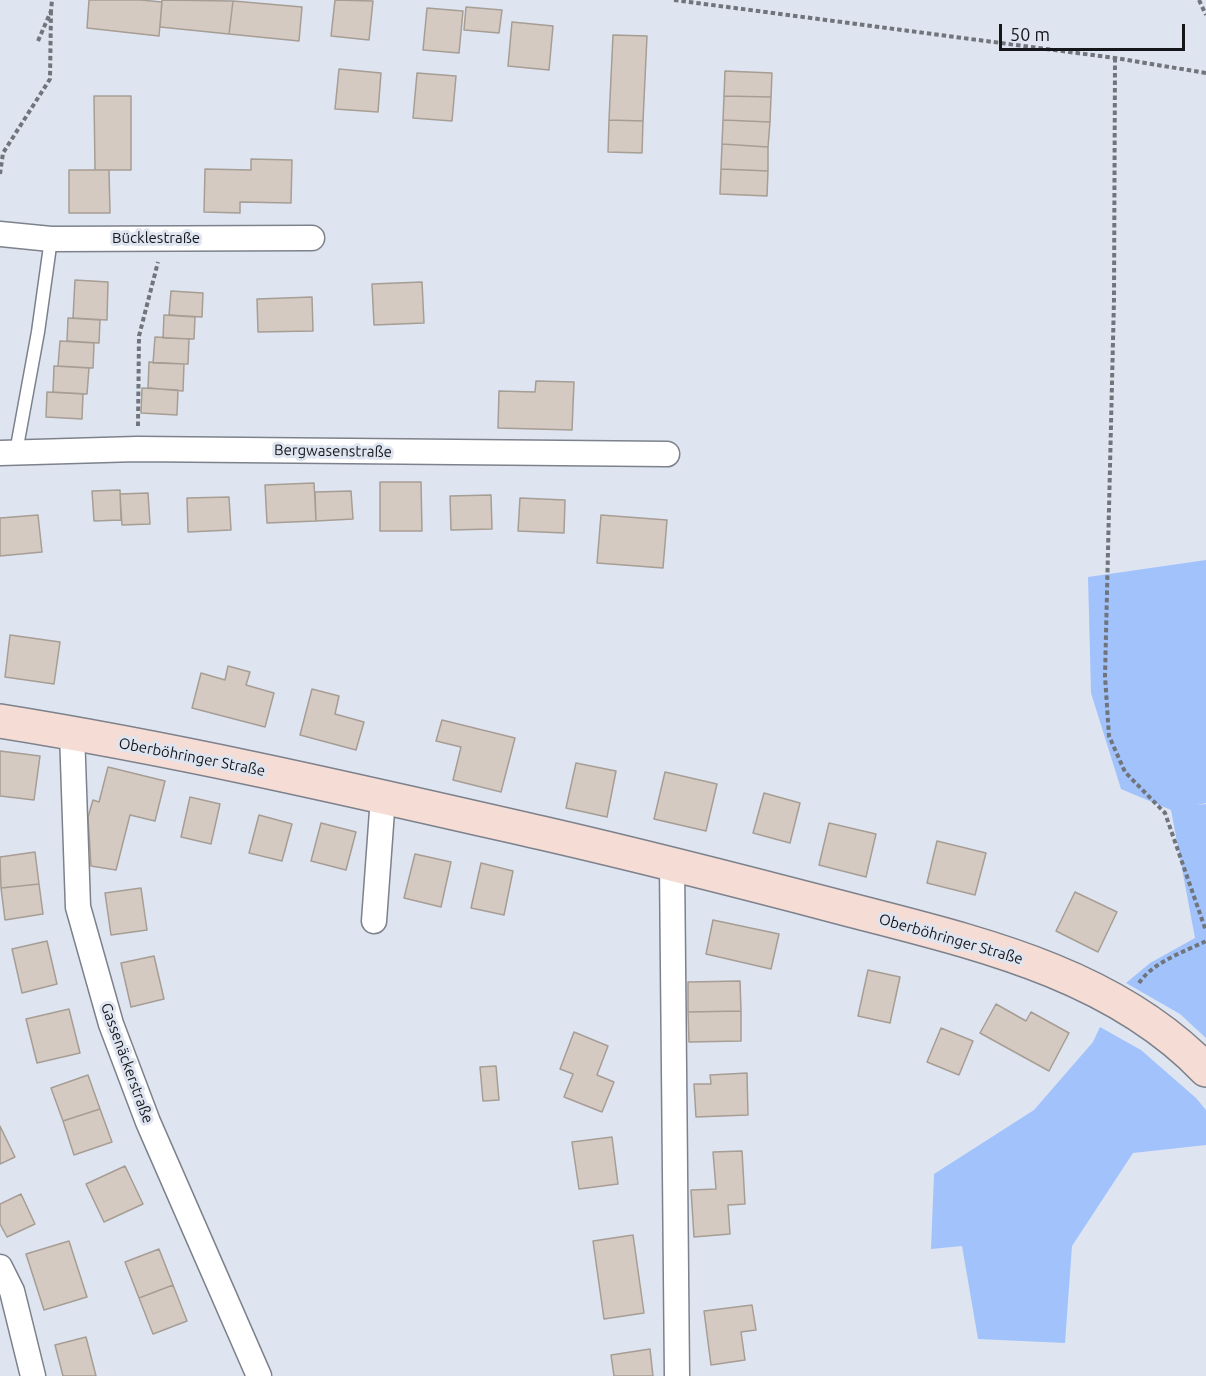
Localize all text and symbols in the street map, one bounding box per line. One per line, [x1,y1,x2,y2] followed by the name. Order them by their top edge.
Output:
[1002,12,1188,50] scale bar
[1010,24,1050,44] text: 50 m
[112,229,200,247] street label: Bücklestraße
[274,441,392,461] street label: Bergwasenstraße
[117,734,267,780] street label: Oberböhringer Straße
[877,910,1025,968] street label: Oberböhringer Straße
[97,1000,157,1126] street label: Gassenäckerstraße

